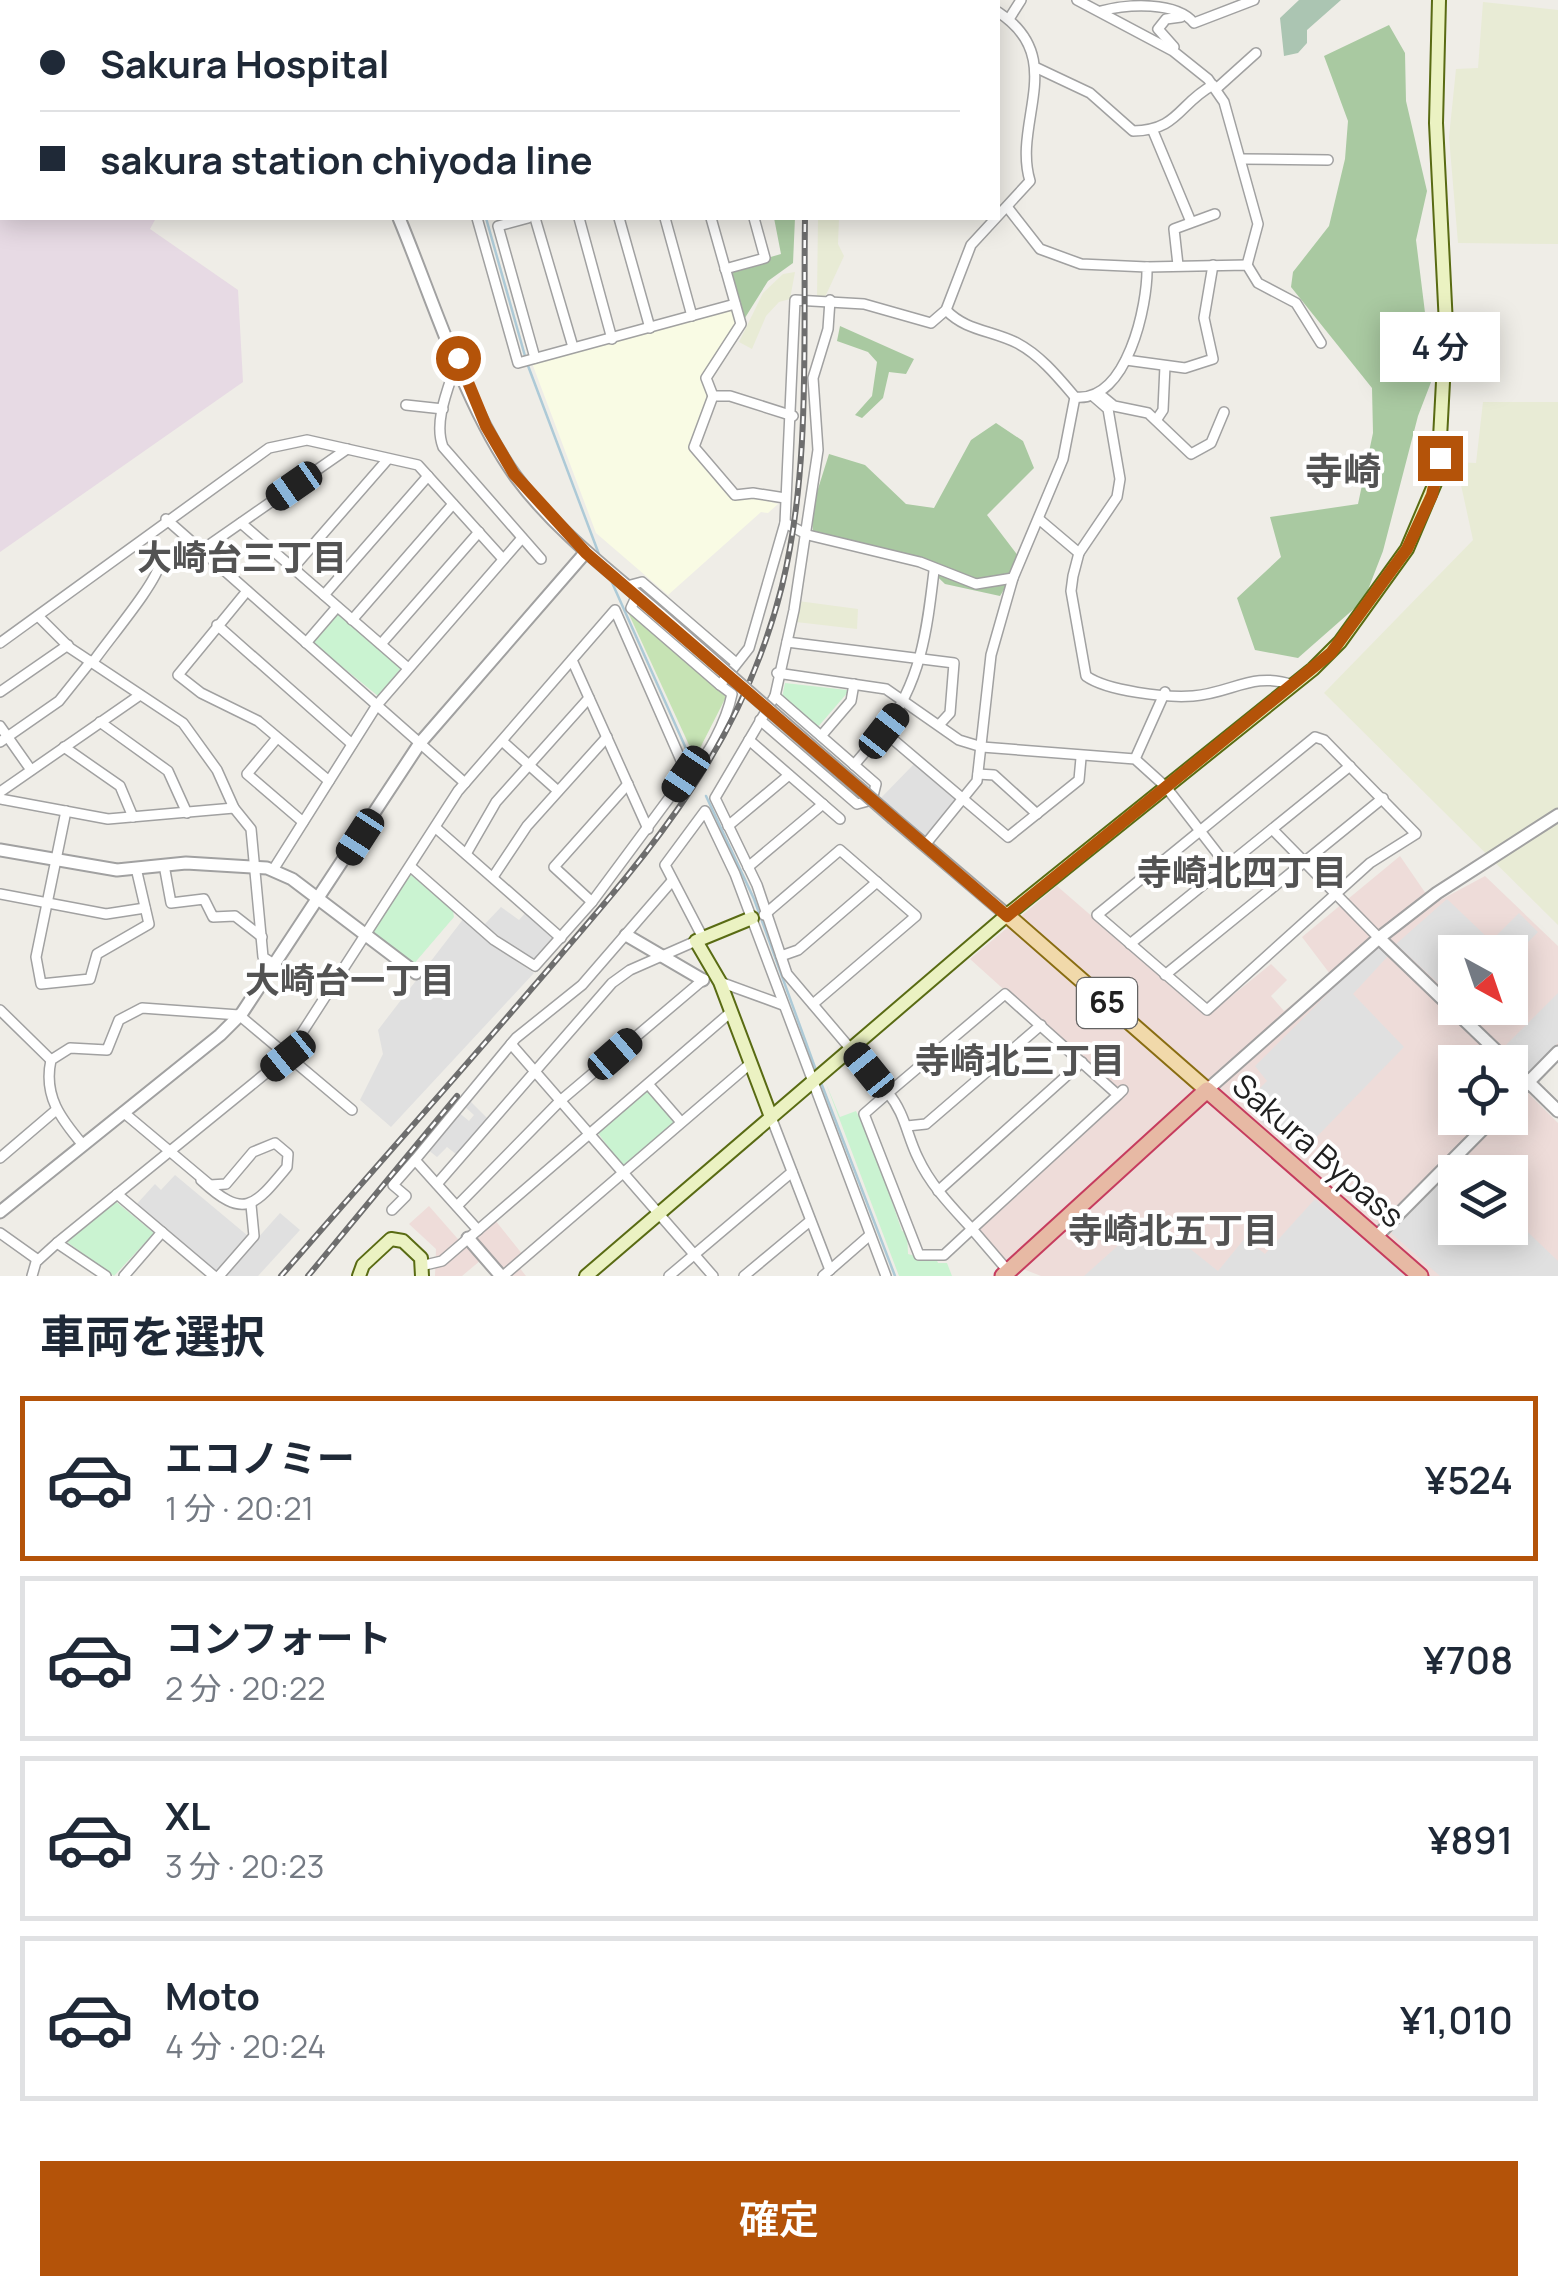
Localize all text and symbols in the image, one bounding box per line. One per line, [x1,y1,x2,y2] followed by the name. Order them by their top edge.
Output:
[100,37,389,89] text: Sakura Hospital
[100,133,593,185] text: sakura station chiyoda line
[1380,313,1500,383] callout: 4 分
[1411,325,1469,369] text: 4 分
[436,336,481,381] route start
[1418,436,1463,481] route end
[1305,444,1381,496] district label: 寺崎
[261,457,327,515] car
[137,533,347,581] district label: 大崎台三丁目
[854,698,914,764] car
[657,741,715,807] car
[331,804,389,870] car
[1137,848,1347,896] district label: 寺崎北四丁目
[1438,935,1528,1025] north arrow
[1438,935,1528,1245] map controls
[245,956,455,1004] district label: 大崎台一丁目
[1077,978,1137,1028] road number: 65
[583,1023,647,1085] car
[255,1025,321,1087] car
[915,1036,1125,1084] district label: 寺崎北三丁目
[838,1037,900,1103] car
[1438,1045,1528,1135] button: locate
[1223,1063,1414,1237] street label: Sakura Bypass
[1438,1155,1528,1245] button: layers
[1068,1206,1278,1254] district label: 寺崎北五丁目
[40,1305,265,1367] text: 車両を選択
[165,1431,355,1483] text: エコノミー
[45,1434,135,1524] icon: car
[1425,1453,1513,1505] text: ¥524
[165,1486,314,1530] text: 1 分 · 20:21
[165,1611,392,1663] text: コンフォート
[45,1614,135,1704] icon: car
[1423,1633,1513,1685] text: ¥708
[165,1666,326,1710] text: 2 分 · 20:22
[165,1789,210,1841] text: XL
[45,1794,135,1884] icon: car
[1428,1813,1513,1865] text: ¥891
[165,1844,324,1888] text: 3 分 · 20:23
[165,1969,260,2021] text: Moto
[45,1974,135,2064] icon: car
[1400,1993,1513,2045] text: ¥1,010
[165,2024,326,2068] text: 4 分 · 20:24
[40,2161,1518,2276] button: 確定

